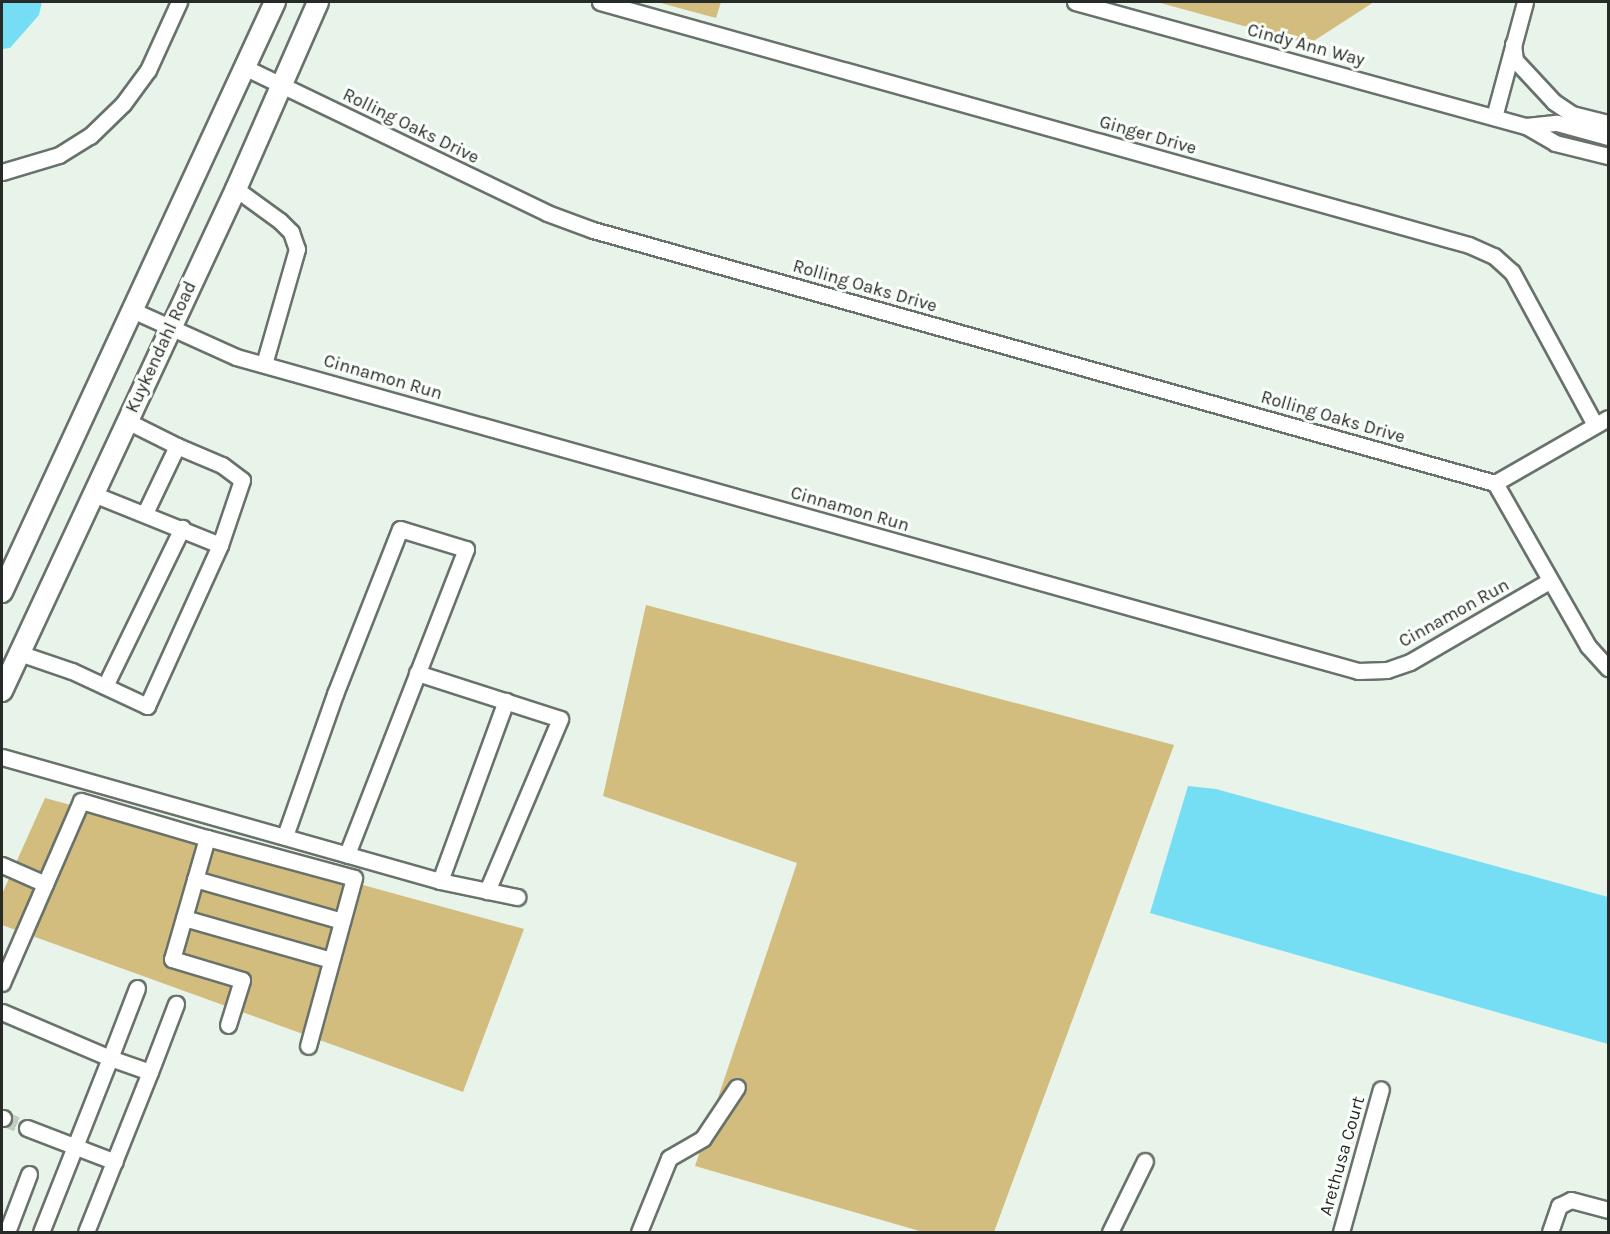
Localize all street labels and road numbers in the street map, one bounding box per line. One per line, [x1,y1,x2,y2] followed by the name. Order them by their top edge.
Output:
[1245,19,1367,71] street label: Cindy Ann Way
[339,84,483,168] street label: Rolling Oaks Drive
[1097,111,1199,159] street label: Ginger Drive
[790,255,940,317] street label: Rolling Oaks Drive
[121,278,201,416] street label: Kuykendahl Road
[321,350,445,404] street label: Cinnamon Run
[1258,386,1408,448] street label: Rolling Oaks Drive
[788,482,912,536] street label: Cinnamon Run
[1395,574,1513,652] street label: Cinnamon Run
[1315,1094,1369,1218] street label: Arethusa Court

